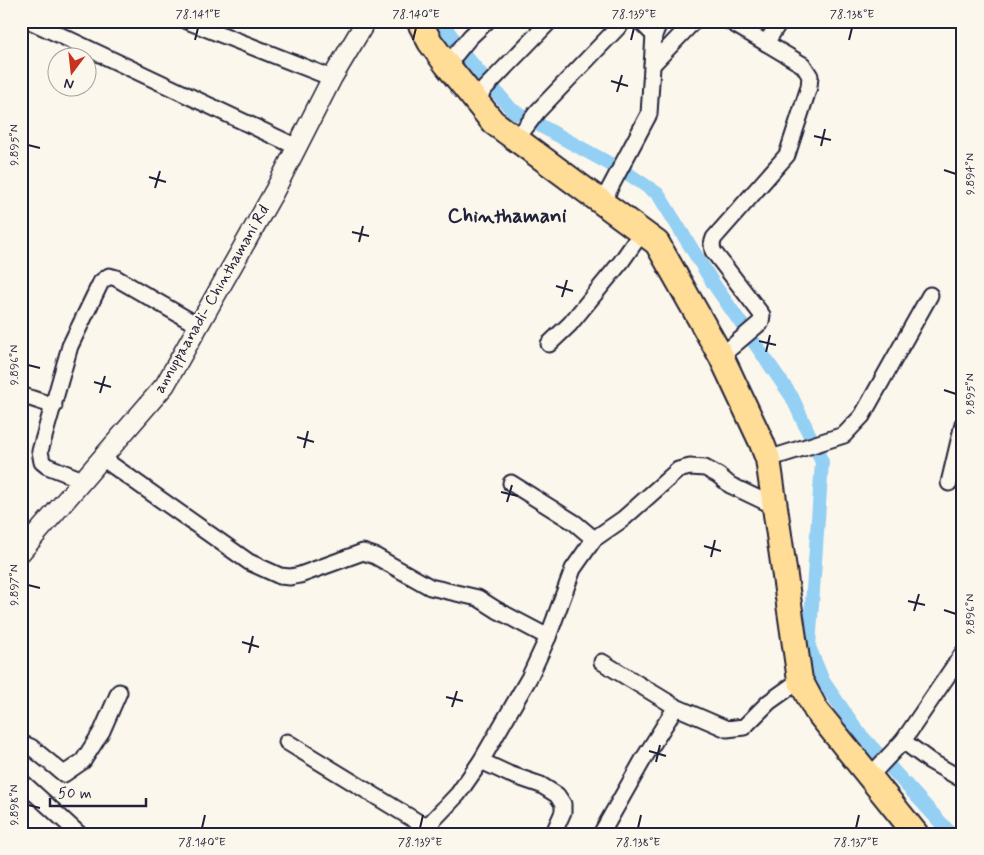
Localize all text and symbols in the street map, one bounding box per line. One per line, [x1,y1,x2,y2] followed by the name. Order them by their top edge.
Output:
[175,7,221,23] text: 78.141°E
[392,7,440,23] text: 78.140°E
[612,7,656,23] text: 78.139°E
[830,7,874,23] text: 78.138°E
[48,48,98,98] north arrow
[62,74,76,93] text: N
[7,124,23,166] text: 9.895°N
[963,153,979,195] text: 9.894°N
[149,201,275,397] street label: annuppaanadi- Chinthamani Rd
[447,202,567,230] district label: Chinthamani
[7,345,23,385] text: 9.896°N
[963,373,979,415] text: 9.895°N
[7,564,23,606] text: 9.897°N
[963,594,979,634] text: 9.896°N
[50,775,146,807] scale bar
[7,784,23,826] text: 9.898°N
[58,784,92,804] text: 50 m
[178,835,226,851] text: 78.140°E
[398,835,442,851] text: 78.139°E
[616,835,660,851] text: 78.138°E
[834,835,878,851] text: 78.137°E

